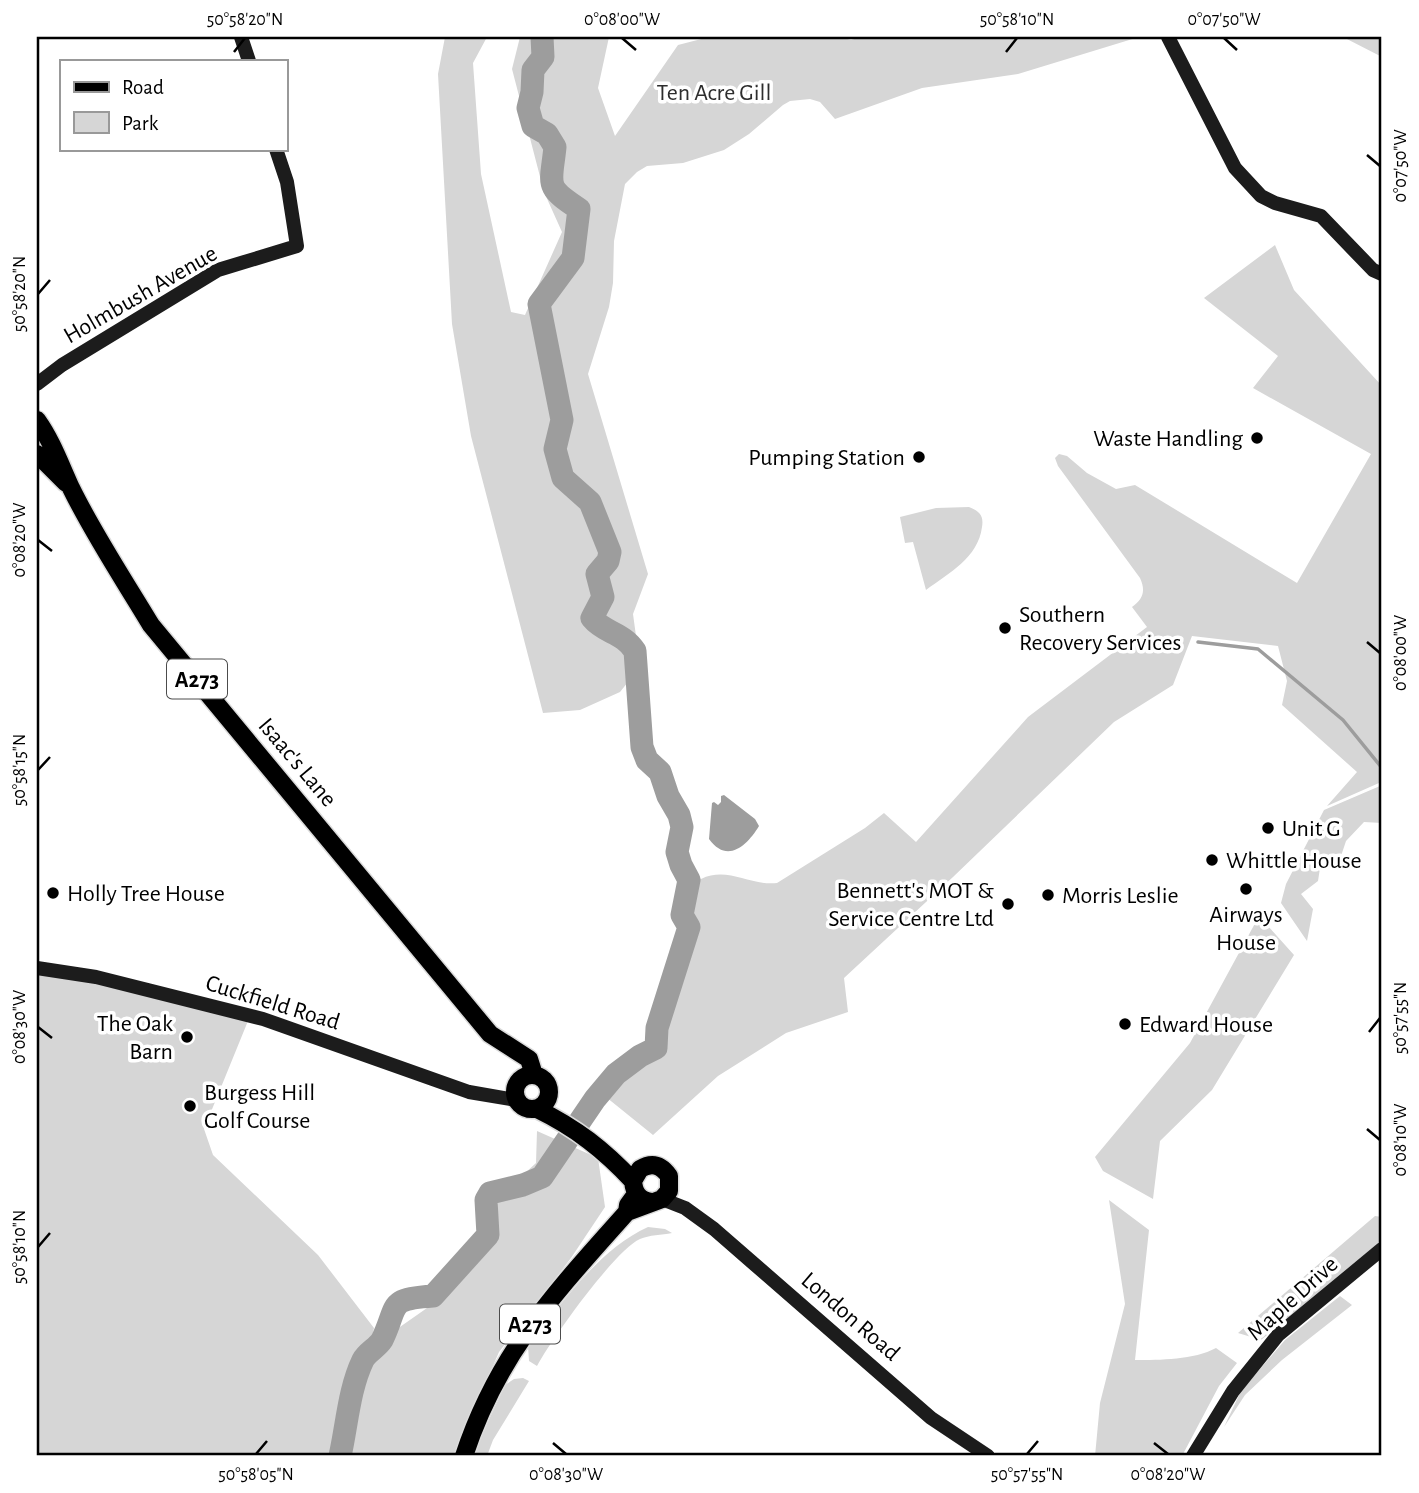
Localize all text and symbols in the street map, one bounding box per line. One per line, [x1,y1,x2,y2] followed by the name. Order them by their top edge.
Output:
[207,11,283,29] text: 50°58'20"N
[584,11,660,29] text: 0°08'00"W
[980,11,1054,29] text: 50°58'10"N
[1187,11,1261,29] text: 0°07'50"W
[60,60,287,150] legend
[122,77,164,98] text: Road
[657,81,771,105] park label: Ten Acre Gill
[122,113,159,134] text: Park
[1392,129,1410,203] text: 0°07'50"W
[60,241,221,348] street label: Holmbush Avenue
[11,256,29,332] text: 50°58'20"N
[1093,427,1243,451] place label: Waste Handling
[1249,430,1265,446] marker: Waste Handling
[748,446,905,470] place label: Pumping Station
[911,449,927,465] marker: Pumping Station
[11,503,29,577] text: 0°08'20"W
[1019,603,1181,655] place label: Southern Recovery Services
[1392,615,1410,691] text: 0°08'00"W
[997,620,1013,636] marker: Southern Recovery Services
[167,660,227,698] road number: A273
[254,714,341,811] street label: Isaac's Lane
[11,734,29,806] text: 50°58'15"N
[1282,817,1341,841] place label: Unit G
[1260,820,1276,836] marker: Unit G
[1226,849,1362,873] place label: Whittle House
[1204,852,1220,868] marker: Whittle House
[828,879,994,931] place label: Bennett's MOT & Service Centre Ltd
[1238,881,1254,897] marker: Airways House
[67,882,225,906] place label: Holly Tree House
[1062,884,1179,908] place label: Morris Leslie
[45,885,61,901] marker: Holly Tree House
[1040,887,1056,903] marker: Morris Leslie
[1000,896,1016,912] marker: Bennett's MOT & Service Centre Ltd
[1209,903,1283,955] place label: Airways House
[203,971,343,1035] street label: Cuckfield Road
[1392,982,1410,1054] text: 50°57'55"N
[11,990,29,1064] text: 0°08'30"W
[97,1012,173,1064] place label: The Oak Barn
[1139,1013,1273,1037] place label: Edward House
[1117,1016,1133,1032] marker: Edward House
[179,1029,195,1045] marker: The Oak Barn
[204,1081,315,1133] place label: Burgess Hill Golf Course
[182,1098,198,1114] marker: Burgess Hill Golf Course
[1392,1104,1410,1176] text: 0°08'10"W
[11,1210,29,1284] text: 50°58'10"N
[1243,1252,1343,1345] street label: Maple Drive
[797,1268,904,1366] street label: London Road
[500,1304,560,1344] road number: A273
[218,1466,294,1484] text: 50°58'05"N
[529,1466,603,1484] text: 0°08'30"W
[991,1466,1063,1484] text: 50°57'55"N
[1131,1466,1205,1484] text: 0°08'20"W

